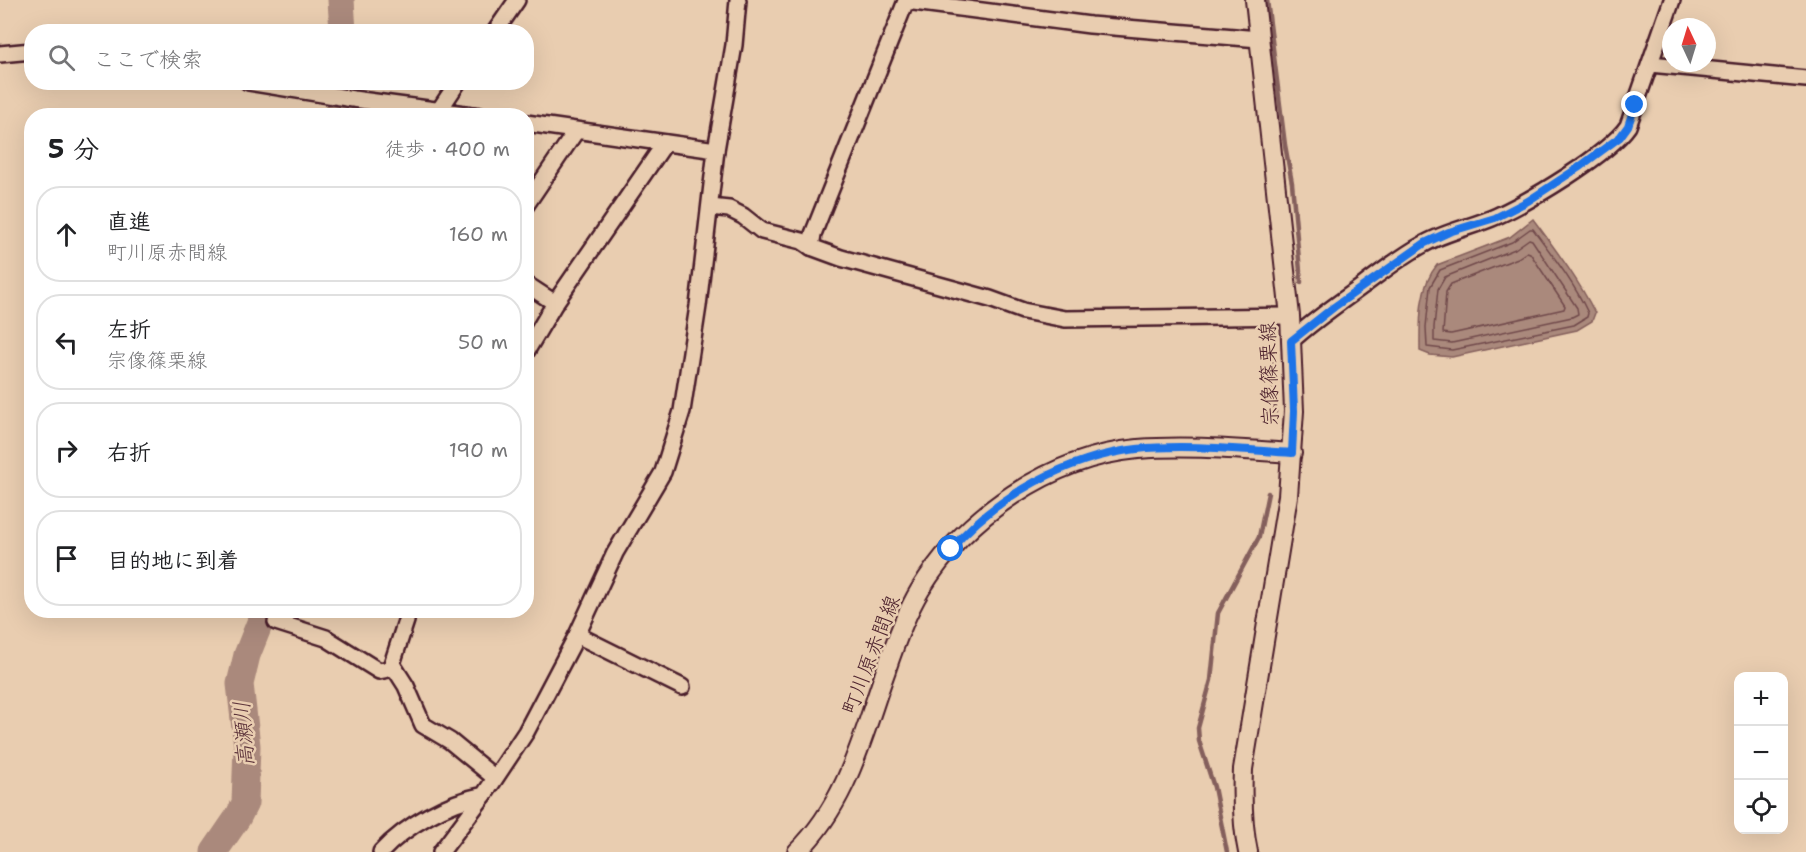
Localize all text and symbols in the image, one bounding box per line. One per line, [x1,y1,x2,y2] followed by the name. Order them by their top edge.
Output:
[1662,18,1716,72] north arrow
[24,24,534,90] search box
[45,41,78,74] icon: search
[93,45,203,74] text: ここで検索
[1621,91,1647,117] route end
[48,131,99,166] text: 5 分
[385,136,510,162] text: 徒歩 · 400 m
[107,207,151,236] text: 直進
[50,218,83,251] icon: ahead
[449,221,508,247] text: 160 m
[107,239,227,265] text: 町川原赤間線
[107,315,151,344] text: 左折
[1253,321,1285,427] street label: 宗像篠栗線
[50,326,83,359] icon: left
[458,329,508,355] text: 50 m
[107,347,207,373] text: 宗像篠栗線
[50,434,83,467] icon: right
[449,437,508,463] text: 190 m
[107,438,151,467] text: 右折
[937,535,963,561] route start
[50,542,83,575] icon: arrive
[107,546,239,575] text: 目的地に到着
[835,591,907,719] street label: 町川原赤間線
[1734,672,1788,834] map controls
[1734,672,1788,726] button: +
[227,700,260,768] water label: 高瀬川
[1734,726,1788,780] button: −
[1734,780,1788,834] button: locate

